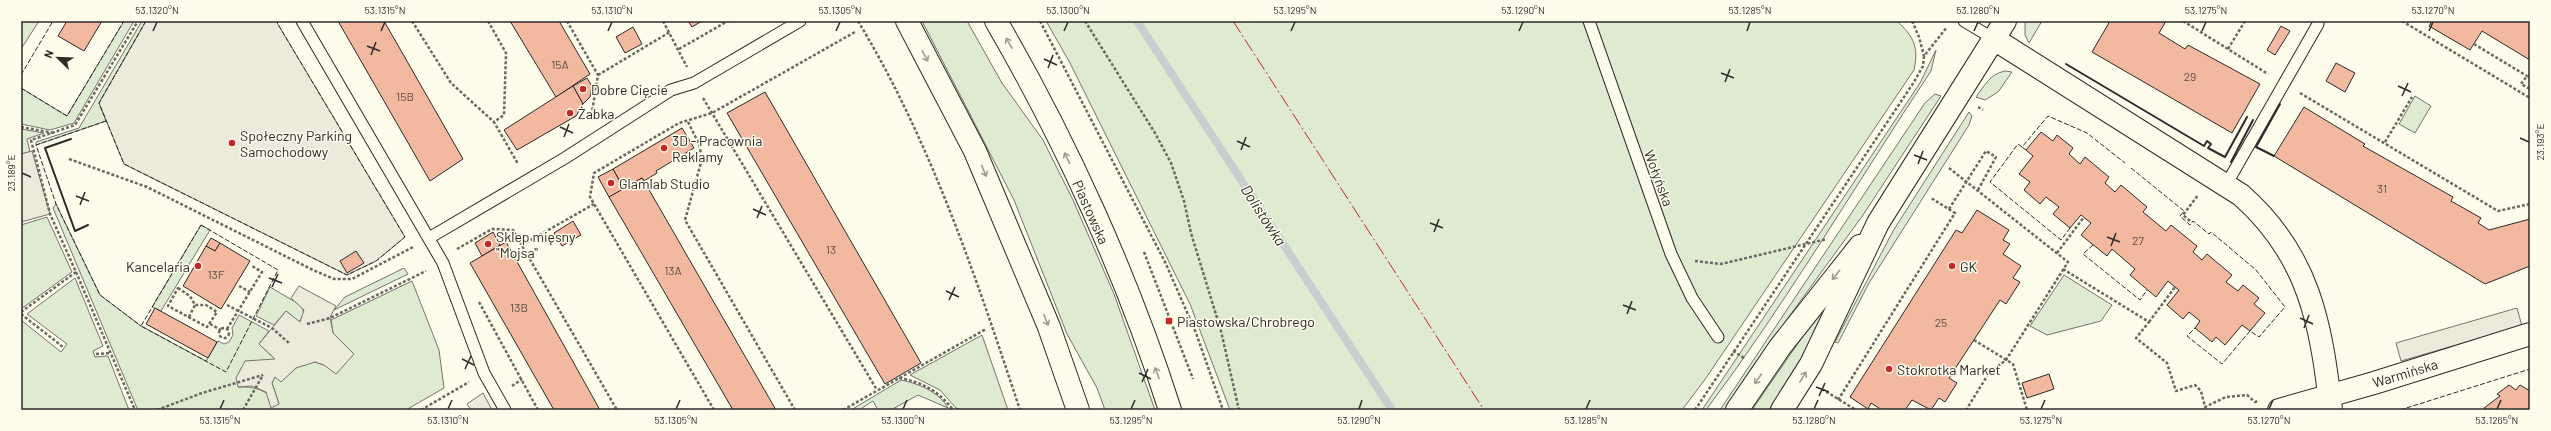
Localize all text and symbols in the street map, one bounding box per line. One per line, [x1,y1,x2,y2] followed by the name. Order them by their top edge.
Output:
[135,4,179,16] text: 53.1320°N
[365,4,405,16] text: 53.1315°N
[591,4,633,16] text: 53.1310°N
[818,4,862,16] text: 53.1305°N
[1046,4,1090,16] text: 53.1300°N
[1274,4,1316,16] text: 53.1295°N
[1501,4,1545,16] text: 53.1290°N
[1729,4,1771,16] text: 53.1285°N
[1956,4,2000,16] text: 53.1280°N
[2185,4,2227,16] text: 53.1275°N
[2412,4,2454,16] text: 53.1270°N
[1004,37,1012,49] one-way arrow
[38,38,78,78] north arrow
[41,48,56,60] text: N
[922,49,929,61] one-way arrow
[551,57,569,71] house number: 15A
[2184,69,2196,83] house number: 29
[591,81,668,98] place label: Dobre Cięcie
[578,84,588,94] marker: Dobre Cięcie
[396,89,414,103] house number: 15B
[578,105,615,122] place label: Żabka
[565,108,575,118] marker: Żabka
[2534,124,2546,160] text: 23.193°E
[240,127,352,160] place label: Społeczny Parking Samochodowy
[672,132,762,165] place label: 3D - Pracownia Reklamy
[227,138,237,148] marker: Społeczny Parking Samochodowy
[659,143,669,153] marker: 3D - Pracownia Reklamy
[1641,147,1677,209] street label: Wołyńska
[1063,153,1070,165] one-way arrow
[5,154,17,192] text: 23.189°E
[981,165,988,177] one-way arrow
[619,175,710,192] place label: Glamlab Studio
[1069,177,1113,247] street label: Piastowska
[606,178,616,188] marker: Glamlab Studio
[1238,181,1290,249] water label: Dolistówka
[2377,181,2387,195] house number: 31
[496,228,576,261] place label: Sklep mięsny "Mojsa"
[2132,233,2144,247] house number: 27
[483,239,493,249] marker: Sklep mięsny "Mojsa"
[826,242,836,256] house number: 13
[126,258,190,275] place label: Kancelaria
[1960,258,1978,275] place label: GK
[193,261,203,271] marker: Kancelaria
[1947,261,1957,271] marker: GK
[664,263,682,277] house number: 13A
[207,267,225,281] house number: 13F
[1831,270,1840,280] one-way arrow
[510,300,528,314] house number: 13B
[1177,313,1315,330] place label: Piastowska/Chrobrego
[1043,314,1051,326] one-way arrow
[1935,315,1947,329] house number: 25
[1164,316,1174,326] marker: Piastowska/Chrobrego
[2370,355,2440,391] street label: Warmińska
[1897,361,2001,378] place label: Stokrotka Market
[1884,364,1894,374] marker: Stokrotka Market
[1152,368,1160,380] one-way arrow
[1799,372,1807,383] one-way arrow
[1754,373,1762,384] one-way arrow
[200,414,240,426] text: 53.1315°N
[427,414,469,426] text: 53.1310°N
[654,414,698,426] text: 53.1305°N
[881,414,925,426] text: 53.1300°N
[1110,414,1152,426] text: 53.1295°N
[1337,414,1381,426] text: 53.1290°N
[1565,414,1607,426] text: 53.1285°N
[1792,414,1836,426] text: 53.1280°N
[2020,414,2062,426] text: 53.1275°N
[2248,414,2290,426] text: 53.1270°N
[2476,414,2518,426] text: 53.1265°N

